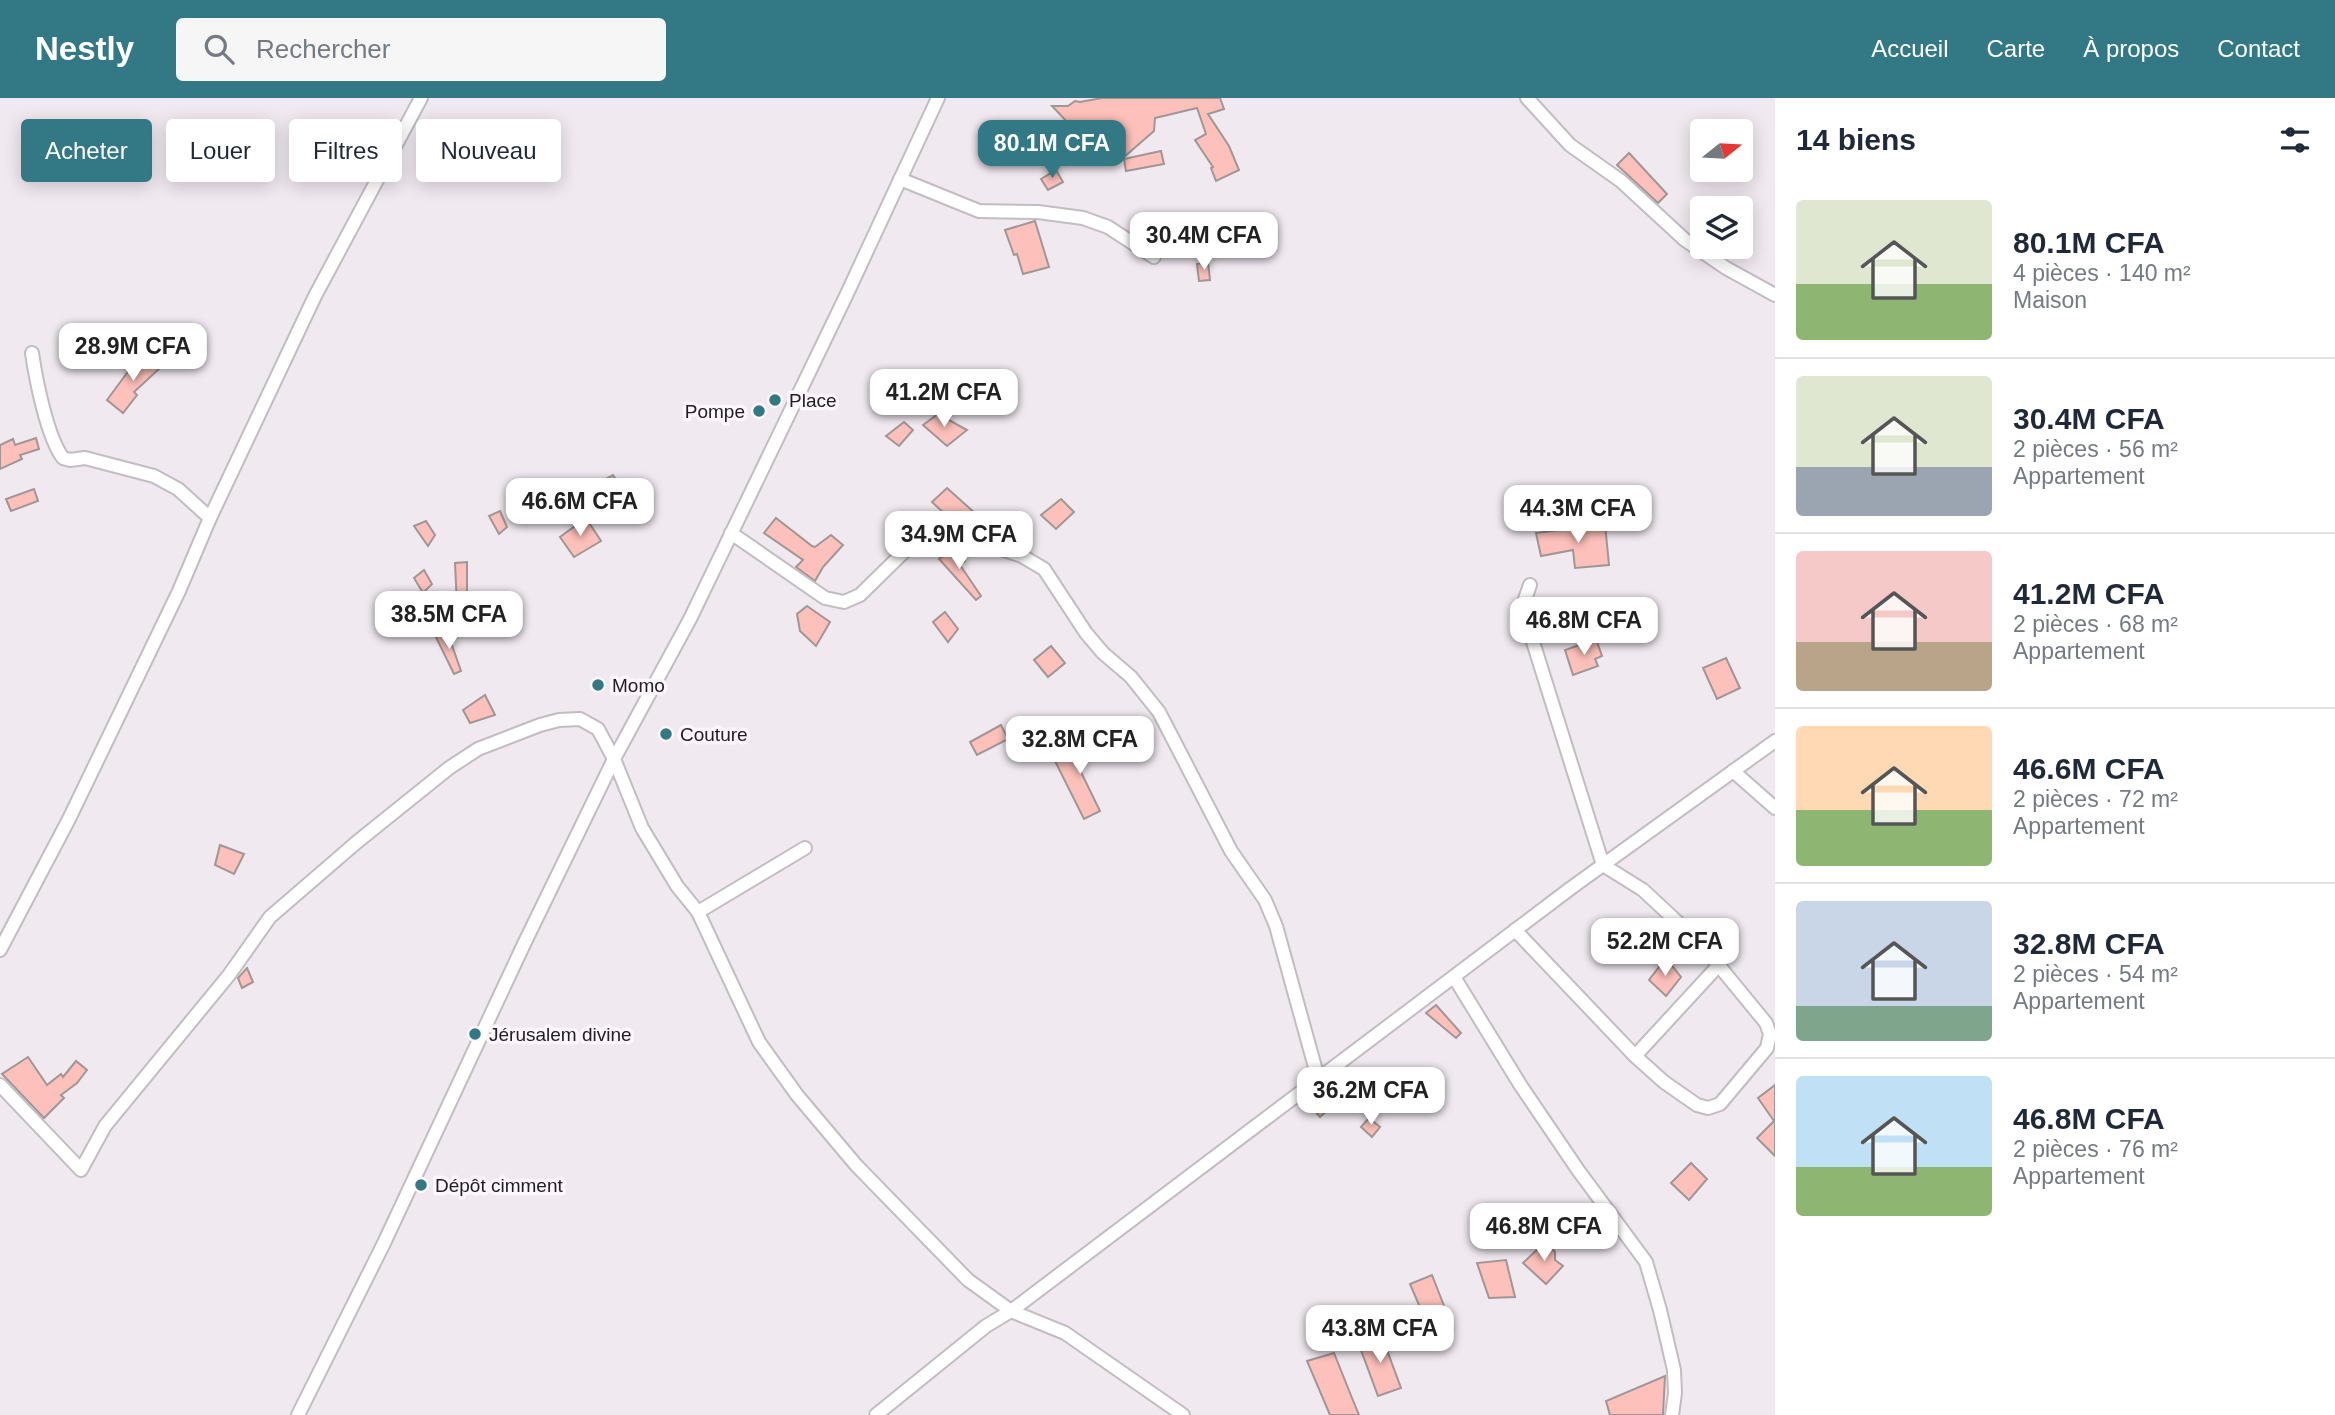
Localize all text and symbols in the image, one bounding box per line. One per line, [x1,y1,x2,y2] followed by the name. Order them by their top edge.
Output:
[176,18,666,81] search box
[35,30,134,67] text: Nestly
[200,30,238,68] icon: search
[256,34,390,64] text: Rechercher
[1871,35,1949,62] text: Accueil
[1987,35,2045,62] text: Carte
[2083,35,2179,62] text: À propos
[2217,35,2300,62] text: Contact
[21,119,152,182] chip: Acheter
[166,119,275,182] chip: Louer
[289,119,402,182] chip: Filtres
[416,119,561,182] chip: Nouveau
[1690,119,1754,182] north arrow
[1690,119,1753,259] map controls
[972,120,1132,180] pin: 80.1M CFA
[2276,121,2314,159] icon: filters
[1796,123,1916,156] text: 14 biens
[994,130,1110,156] text: 80.1M CFA
[1690,196,1753,259] button: layers
[1124,212,1284,272] pin: 30.4M CFA
[1146,222,1262,248] text: 30.4M CFA
[2013,226,2165,259] text: 80.1M CFA
[1852,228,1936,312] icon: home
[2013,260,2191,286] text: 4 pièces · 140 m²
[2013,287,2087,313] text: Maison
[53,324,213,383] pin: 28.9M CFA
[75,333,191,359] text: 28.9M CFA
[864,370,1024,429] pin: 41.2M CFA
[886,379,1002,405] text: 41.2M CFA
[789,390,837,411] place label: Place
[767,392,783,408] marker: Place
[685,401,745,422] place label: Pompe
[2013,402,2165,435] text: 30.4M CFA
[751,403,767,419] marker: Pompe
[1852,404,1936,488] icon: home
[2013,436,2178,462] text: 2 pièces · 56 m²
[2013,463,2145,489] text: Appartement
[500,478,660,538] pin: 46.6M CFA
[1498,486,1658,545] pin: 44.3M CFA
[522,488,638,514] text: 46.6M CFA
[1520,495,1636,521] text: 44.3M CFA
[879,512,1039,571] pin: 34.9M CFA
[901,521,1017,547] text: 34.9M CFA
[2013,577,2165,610] text: 41.2M CFA
[1852,579,1936,663] icon: home
[369,592,529,651] pin: 38.5M CFA
[1504,598,1664,657] pin: 46.8M CFA
[391,601,507,627] text: 38.5M CFA
[1526,607,1642,633] text: 46.8M CFA
[2013,611,2178,637] text: 2 pièces · 68 m²
[2013,638,2145,664] text: Appartement
[612,675,665,696] place label: Momo
[590,677,606,693] marker: Momo
[1000,716,1160,776] pin: 32.8M CFA
[680,724,748,745] place label: Couture
[658,726,674,742] marker: Couture
[1022,726,1138,752] text: 32.8M CFA
[2013,752,2165,785] text: 46.6M CFA
[1852,754,1936,838] icon: home
[2013,786,2178,812] text: 2 pièces · 72 m²
[2013,813,2145,839] text: Appartement
[1585,918,1745,978] pin: 52.2M CFA
[2013,927,2165,960] text: 32.8M CFA
[1607,928,1723,954] text: 52.2M CFA
[1852,929,1936,1013] icon: home
[2013,961,2178,987] text: 2 pièces · 54 m²
[2013,988,2145,1014] text: Appartement
[489,1024,632,1045] place label: Jérusalem divine
[467,1026,483,1042] marker: Jérusalem divine
[1291,1068,1451,1127] pin: 36.2M CFA
[1313,1077,1429,1103] text: 36.2M CFA
[2013,1102,2165,1135] text: 46.8M CFA
[1852,1104,1936,1188] icon: home
[2013,1136,2178,1162] text: 2 pièces · 76 m²
[2013,1163,2145,1189] text: Appartement
[435,1175,563,1196] place label: Dépôt cimment
[413,1177,429,1193] marker: Dépôt cimment
[1464,1204,1624,1263] pin: 46.8M CFA
[1486,1213,1602,1239] text: 46.8M CFA
[1300,1306,1460,1365] pin: 43.8M CFA
[1322,1315,1438,1341] text: 43.8M CFA

